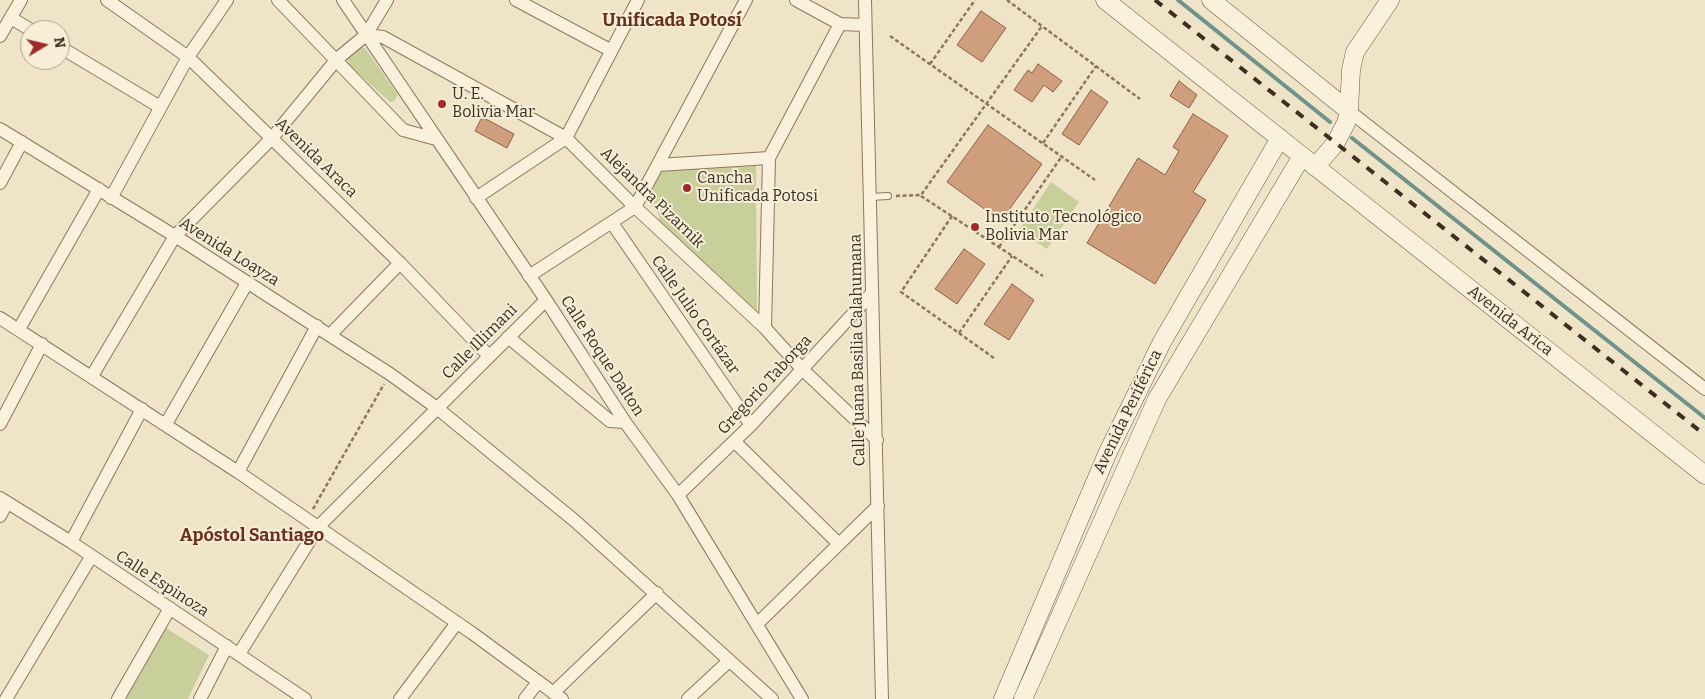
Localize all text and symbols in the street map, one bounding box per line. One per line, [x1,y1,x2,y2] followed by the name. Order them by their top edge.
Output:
[602,10,742,32] district label: Unificada Potosí
[20,20,70,70] north arrow
[50,36,69,49] text: N
[452,85,535,123] place label: U. E. Bolivia Mar
[436,98,448,110] marker: U. E. Bolivia Mar
[271,114,361,202] street label: Avenida Araca
[596,144,708,252] street label: Alejandra Pizarnik
[697,169,818,207] place label: Cancha Unificada Potosi
[681,182,693,194] marker: Cancha Unificada Potosi
[985,208,1142,246] place label: Instituto Tecnológico Bolivia Mar
[175,214,283,290] street label: Avenida Loayza
[969,221,981,233] marker: Instituto Tecnológico Bolivia Mar
[846,234,870,466] street label: Calle Juana Basilia Calahumana
[647,252,743,378] street label: Calle Julio Cortázar
[1464,282,1556,360] street label: Avenida Arica
[556,292,648,420] street label: Calle Roque Dalton
[438,300,522,384] street label: Calle Illimani
[714,331,816,439] street label: Gregorio Taborga
[1090,347,1166,477] street label: Avenida Periférica
[180,525,324,547] district label: Apóstol Santiago
[112,547,212,621] street label: Calle Espinoza

